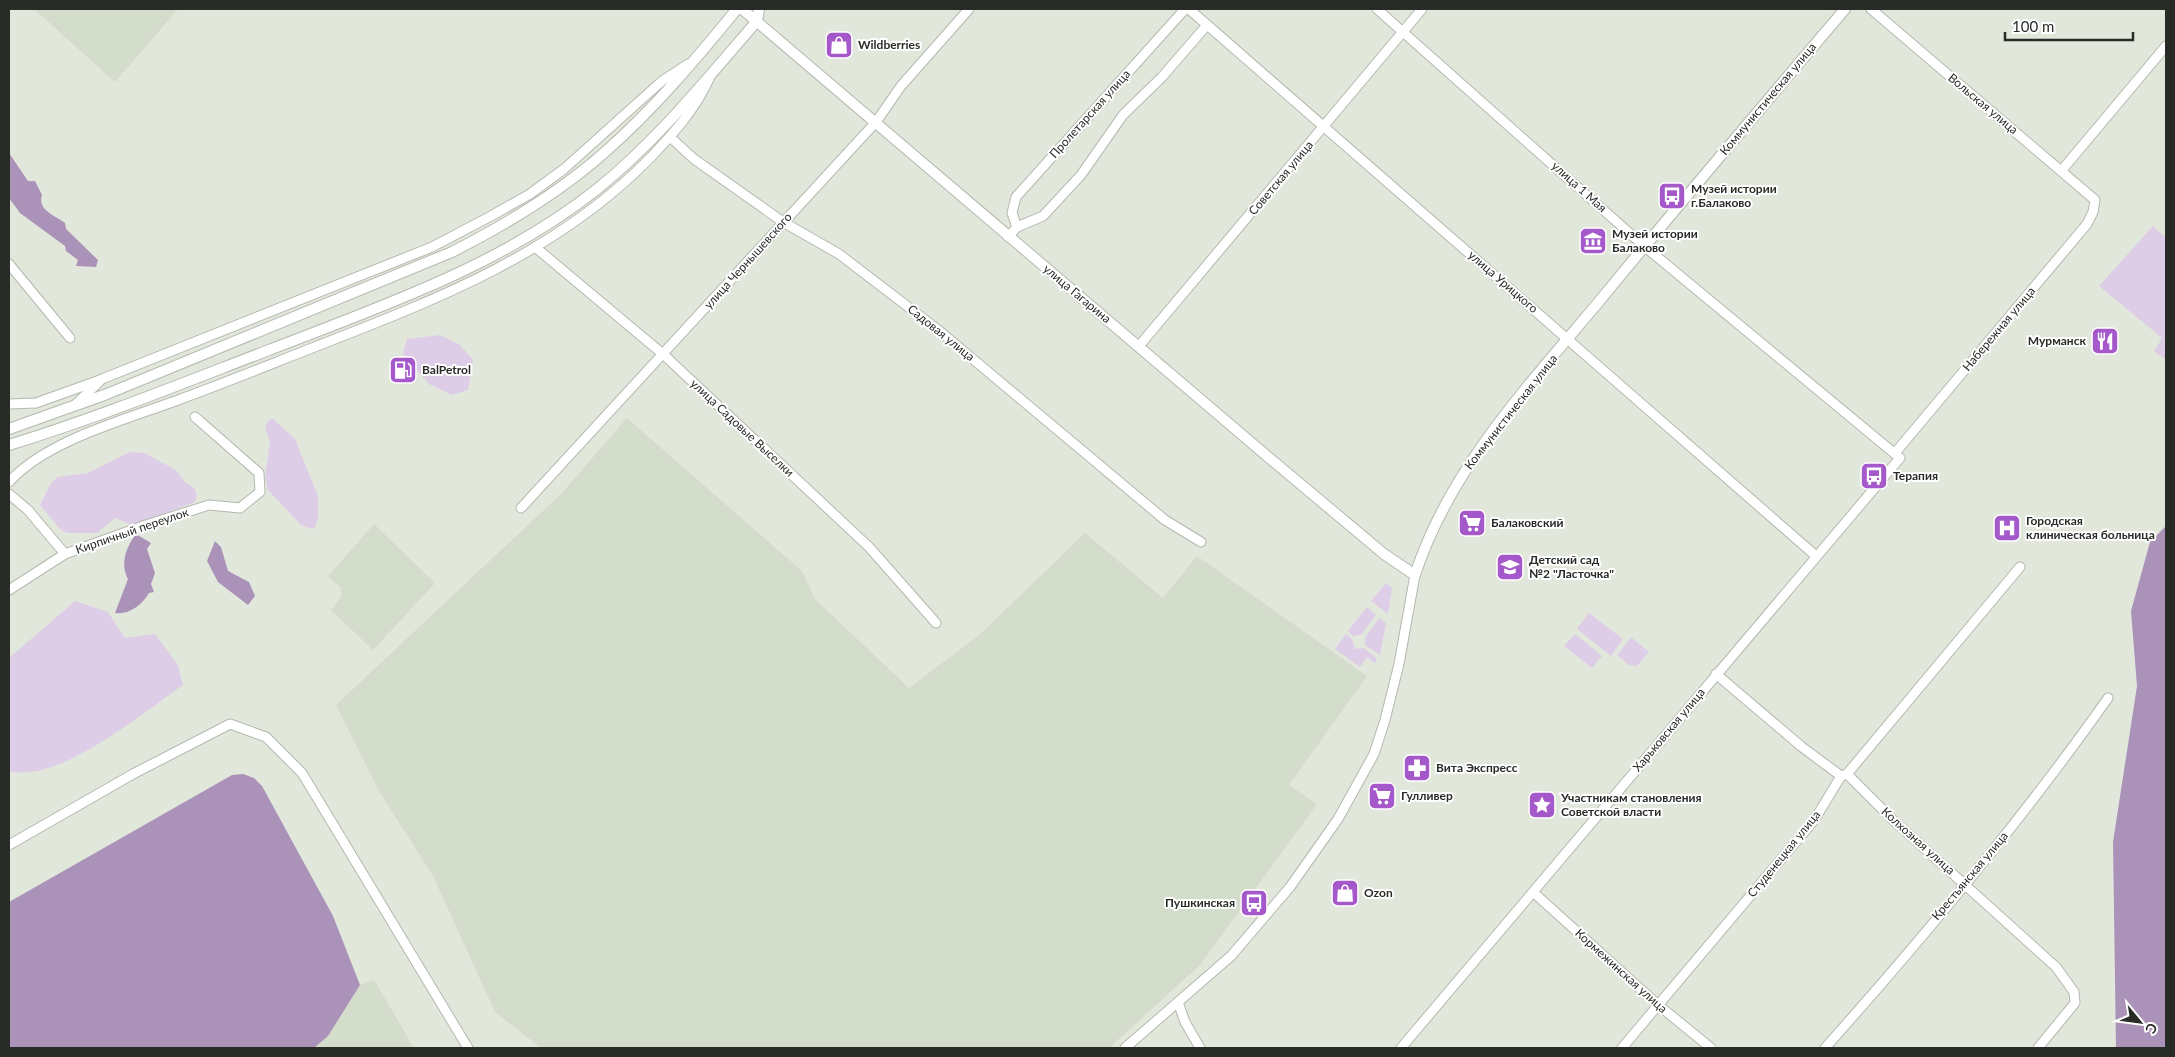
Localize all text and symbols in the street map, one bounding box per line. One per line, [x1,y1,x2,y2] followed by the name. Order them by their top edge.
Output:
[2005,10,2132,42] scale bar
[2012,17,2054,35] text: 100 m
[824,30,854,60] shop icon: Wildberries
[858,37,920,52] place label: Wildberries
[1716,39,1819,158] street label: Коммунистическая улица
[1046,66,1133,161] street label: Пролетарская улица
[1945,70,2021,137] street label: Вольская улица
[1245,137,1316,218] street label: Советская улица
[1549,158,1610,215] street label: улица 1 Мая
[1657,181,1687,211] bus stop icon: Музей истории г.Балаково
[1691,181,1777,210] place label: Музей истории г.Балаково
[700,209,795,312] street label: улица Чернышевского
[1578,226,1608,256] museum icon: Музей истории Балаково
[1612,226,1698,255] place label: Музей истории Балаково
[1465,247,1541,316] street label: улица Урицкого
[1040,261,1114,326] street label: улица Гагарина
[1959,284,2038,374] street label: Набережная улица
[905,301,978,364] street label: Садовая улица
[2090,326,2120,356] restaurant icon: Мурманск
[2028,333,2086,348] place label: Мурманск
[1461,351,1560,472] street label: Коммунистическая улица
[388,355,418,385] fuel station icon: BalPetrol
[422,362,471,377] place label: BalPetrol
[687,376,797,480] street label: улица Садовые Выселки
[1859,461,1889,491] bus stop icon: Терапия
[1893,468,1938,483] place label: Терапия
[73,504,191,557] street label: Кирпичный переулок
[1457,508,1487,538] supermarket icon: Балаковский
[1992,513,2022,543] hospital icon: Городская клиническая больница
[2026,513,2155,542] place label: Городская клиническая больница
[1491,515,1563,530] place label: Балаковский
[1495,552,1525,582] school or university icon: Детский сад №2 "Ласточка"
[1529,552,1614,581] place label: Детский сад №2 "Ласточка"
[1629,685,1708,775] street label: Харьковская улица
[1402,753,1432,783] pharmacy icon: Вита Экспресс
[1436,760,1518,775] place label: Вита Экспресс
[1367,781,1397,811] supermarket icon: Гулливер
[1401,788,1453,803] place label: Гулливер
[1527,790,1557,820] place icon: Участникам становления Советской власти
[1560,790,1702,819] place label: Участникам становления Советской власти
[1879,804,1958,878] street label: Колхозная улица
[1744,807,1823,900] street label: Студенецкая улица
[1928,828,2011,923] street label: Крестьянская улица
[1330,878,1360,908] shop icon: Ozon
[1364,885,1393,900] place label: Ozon
[1239,888,1269,918] bus stop icon: Пушкинская
[1165,895,1235,910] place label: Пушкинская
[1572,925,1670,1016] street label: Кормежинская улица
[2115,997,2165,1047] north arrow
[2142,1020,2161,1037] text: С

